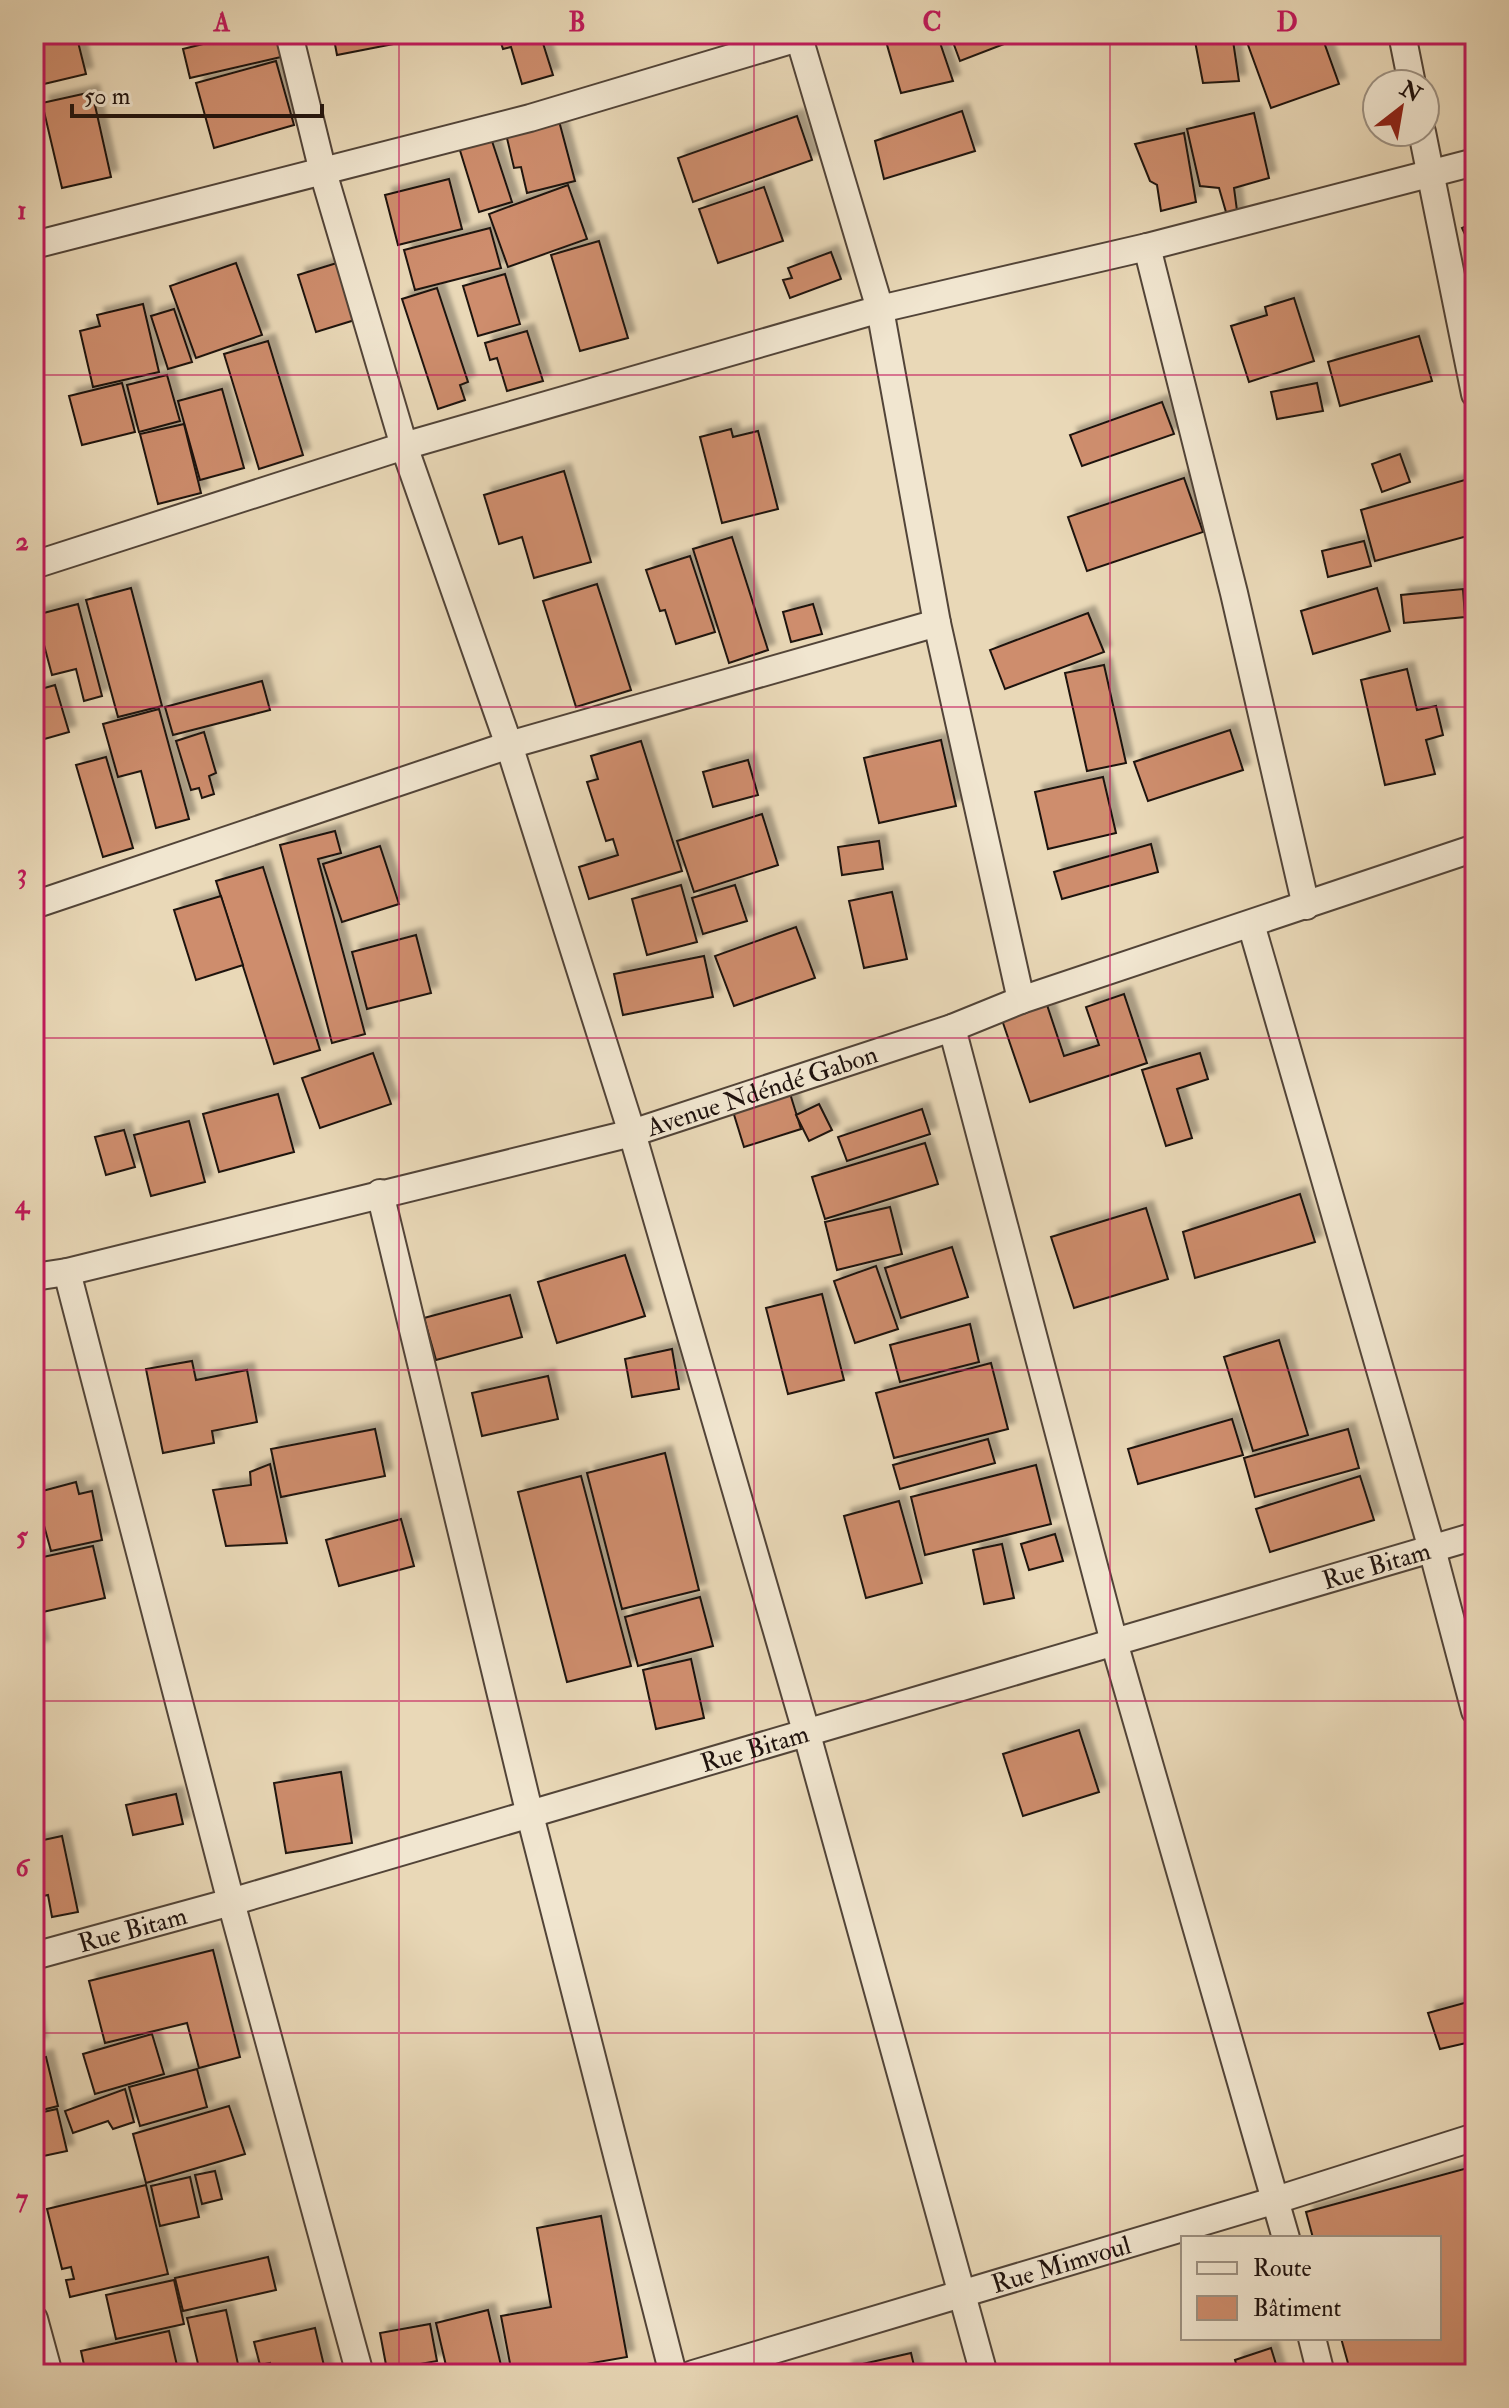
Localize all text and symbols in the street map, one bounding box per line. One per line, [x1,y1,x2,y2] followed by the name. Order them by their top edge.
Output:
[213,7,231,39] text: A
[568,7,586,39] text: B
[922,7,942,39] text: C
[1276,7,1298,39] text: D
[72,68,322,118] scale bar
[1361,68,1441,148] north arrow
[1394,74,1427,109] text: N
[84,81,131,112] text: 50 m
[17,195,27,227] text: 1
[15,526,29,558] text: 2
[17,858,27,890] text: 3
[642,1039,882,1144] street label: Avenue Ndéndé Gabon
[14,1189,31,1221] text: 4
[16,1521,28,1553] text: 5
[1319,1535,1434,1597] street label: Rue Bitam
[697,1718,813,1780] street label: Rue Bitam
[15,1852,30,1884] text: 6
[75,1900,190,1960] street label: Rue Bitam
[16,2183,28,2215] text: 7
[988,2229,1135,2301] street label: Rue Mimvoul
[1181,2236,1441,2340] legend
[1253,2253,1312,2284] text: Route
[1253,2293,1342,2324] text: Bâtiment

